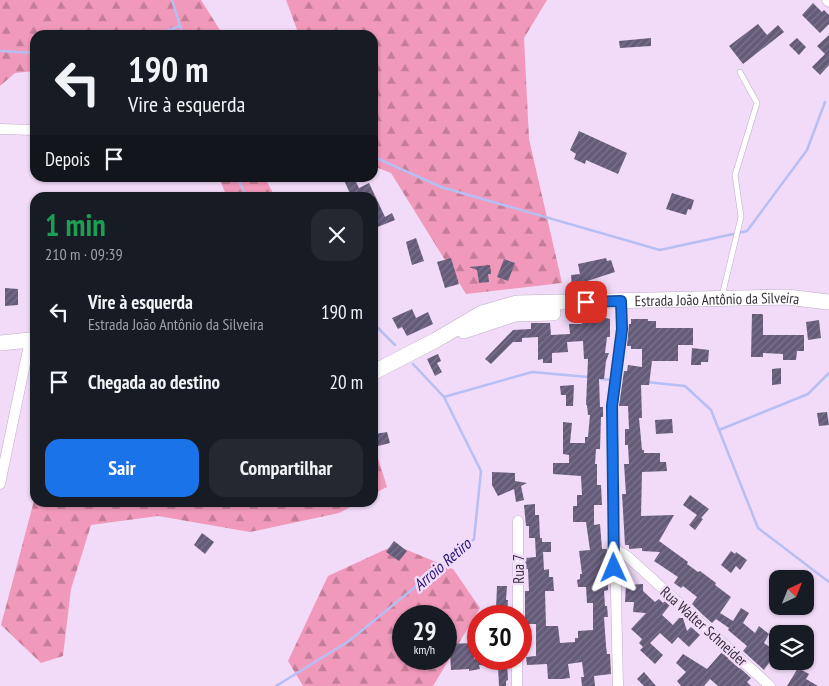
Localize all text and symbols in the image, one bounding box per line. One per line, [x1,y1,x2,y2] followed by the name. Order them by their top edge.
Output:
[128,46,209,92] text: 190 m
[45,50,110,115] icon: left
[128,90,245,118] text: Vire à esquerda
[100,145,128,173] icon: arrive
[45,147,90,171] text: Depois
[45,205,106,244] text: 1 min
[311,209,363,261] button: close
[45,244,123,264] text: 210 m · 09:39
[565,281,607,323] pin
[635,287,801,310] street label: Estrada João Antônio da Silveira
[572,288,600,316] icon: arrive
[88,290,193,314] text: Vire à esquerda
[45,298,73,326] icon: left
[321,300,363,324] text: 190 m
[88,314,264,334] text: Estrada João Antônio da Silveira
[45,368,73,396] icon: arrive
[88,370,220,394] text: Chegada ao destino
[330,370,363,394] text: 20 m
[45,439,199,497] button: Sair
[209,439,363,497] button: Compartilhar
[409,533,476,594] water label: Arroio Retiro
[587,541,639,593] position arrow
[509,554,528,584] street label: Rua 7
[769,570,814,615] north arrow
[769,570,814,670] map controls
[657,582,752,671] street label: Rua Walter Schneider
[467,605,532,670] speed limit sign: 30
[413,615,436,647] text: 29
[769,625,814,670] button: layers
[414,642,435,657] text: km/h

